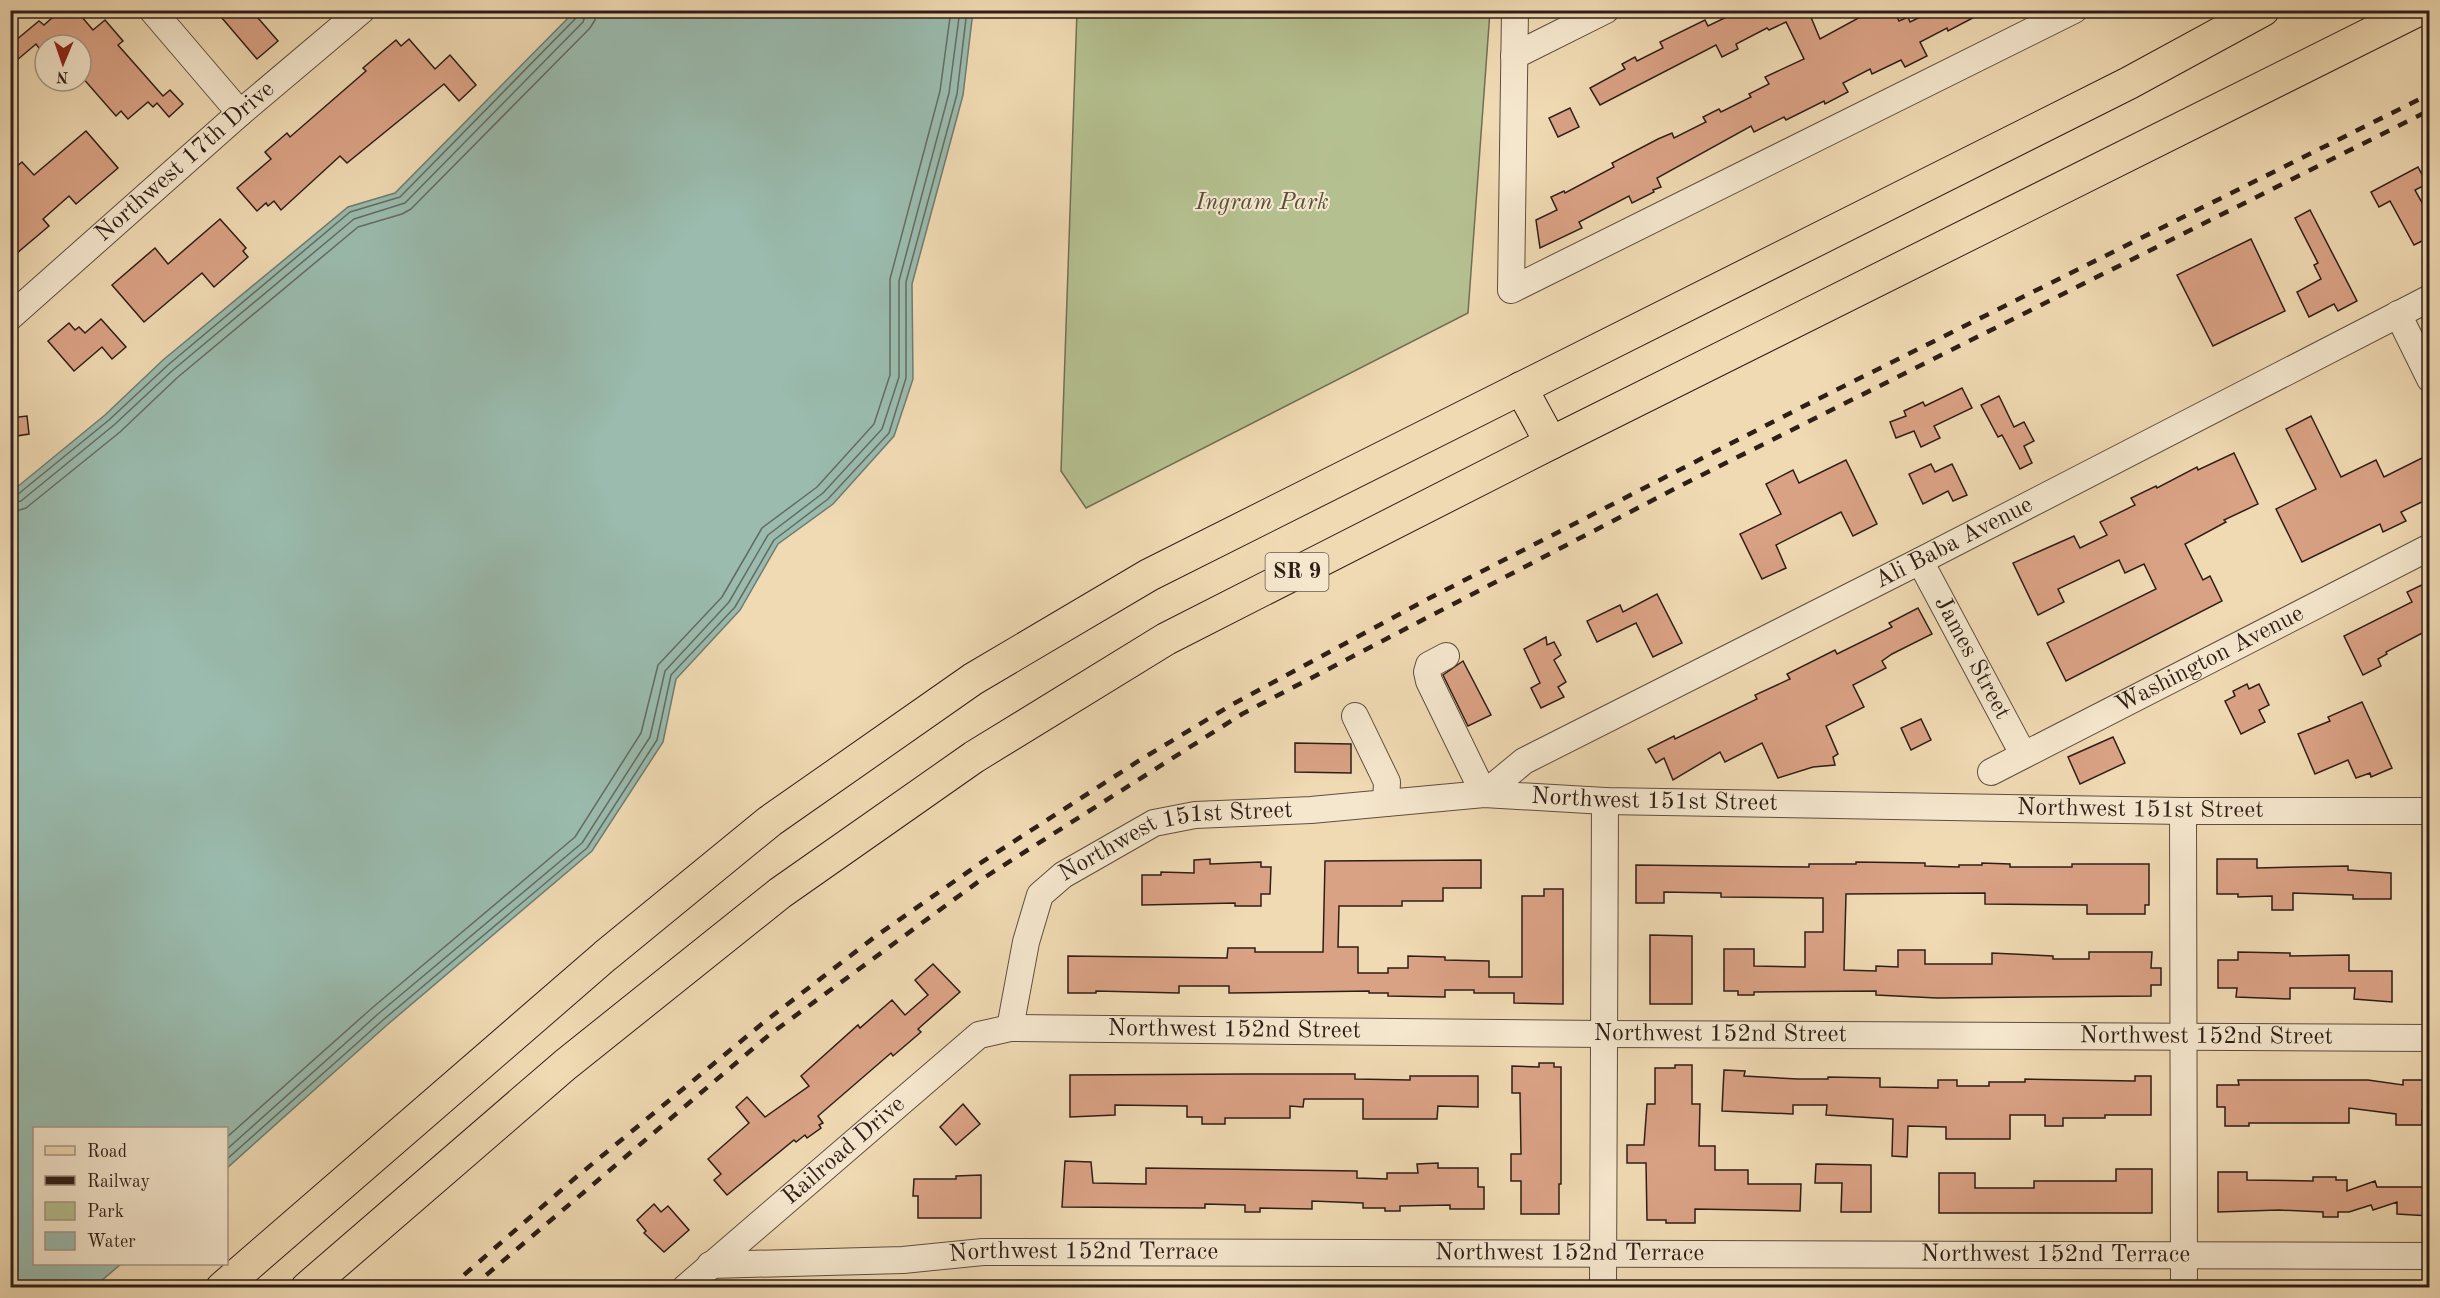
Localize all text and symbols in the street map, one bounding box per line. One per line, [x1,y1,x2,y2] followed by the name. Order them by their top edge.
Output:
[33,33,93,93] north arrow
[55,68,69,84] text: N
[91,77,279,247] street label: Northwest 17th Drive
[1194,191,1329,215] park label: Ingram Park
[1871,493,2037,593] street label: Ali Baba Avenue
[1266,553,1328,591] road number: SR 9
[1929,593,2014,724] street label: James Street
[2112,602,2308,718] street label: Washington Avenue
[1530,785,1778,816] street label: Northwest 151st Street
[2017,796,2264,823] street label: Northwest 151st Street
[1055,799,1293,887] street label: Northwest 151st Street
[1108,1017,1361,1044] street label: Northwest 152nd Street
[1593,1022,1847,1047] street label: Northwest 152nd Street
[2080,1024,2333,1050] street label: Northwest 152nd Street
[779,1092,910,1210] street label: Railroad Drive
[33,1127,228,1265] legend
[87,1143,127,1161] text: Road
[87,1173,150,1191] text: Railway
[87,1203,124,1221] text: Park
[87,1233,136,1251] text: Water
[948,1240,1218,1267] street label: Northwest 152nd Terrace
[1435,1241,1704,1266] street label: Northwest 152nd Terrace
[1921,1243,2190,1267] street label: Northwest 152nd Terrace

